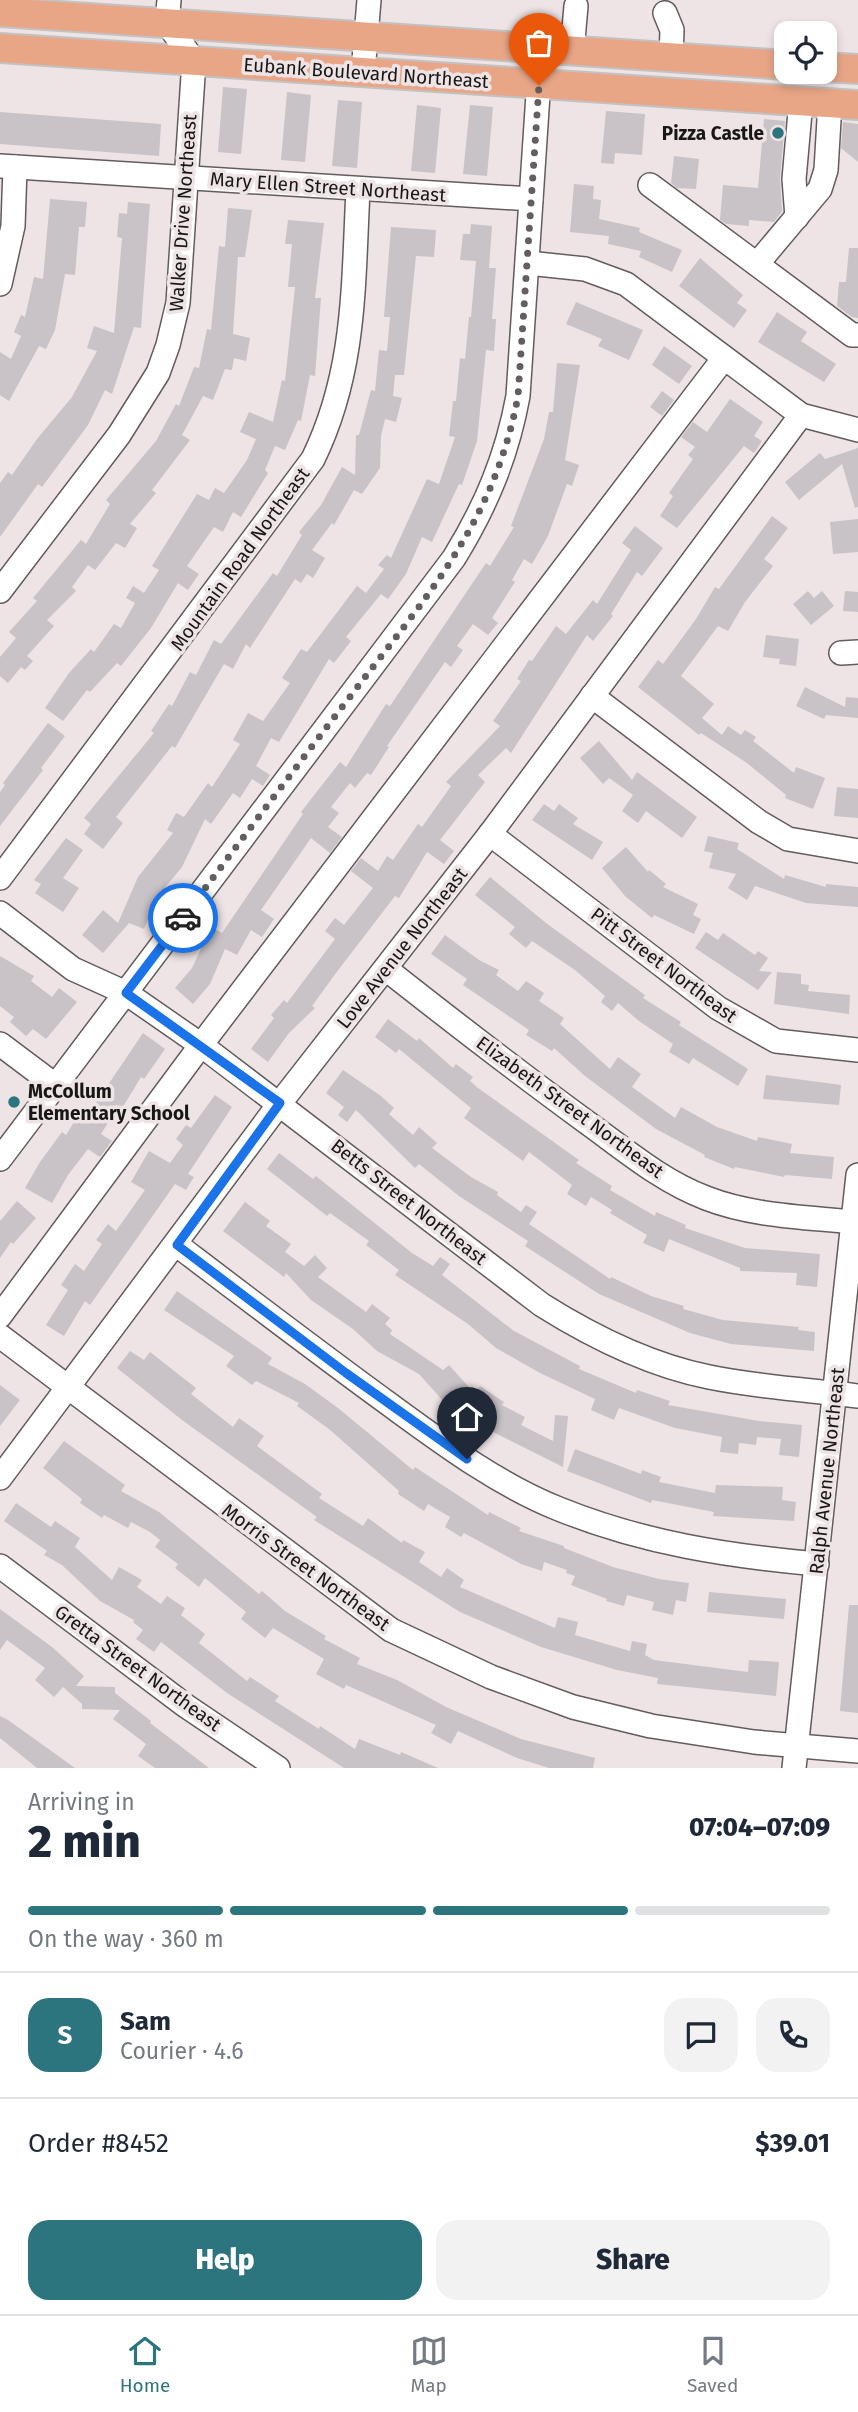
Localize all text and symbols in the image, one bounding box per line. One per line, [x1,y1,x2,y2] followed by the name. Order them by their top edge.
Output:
[509,13,569,85] pin
[774,21,837,84] map controls
[774,21,837,84] button: locate
[520,24,558,62] icon: bag
[243,53,489,93] street label: Eubank Boulevard Northeast
[165,113,201,313] street label: Walker Drive Northeast
[662,122,764,145] place label: Pizza Castle
[770,125,786,141] marker: Pizza Castle
[209,167,447,207] street label: Mary Ellen Street Northeast
[166,463,314,655] street label: Mountain Road Northeast
[332,863,472,1033] street label: Love Avenue Northeast
[148,883,218,953] courier
[164,899,202,937] icon: car
[586,902,742,1028] street label: Pitt Street Northeast
[472,1031,668,1183] street label: Elizabeth Street Northeast
[28,1080,190,1125] place label: McCollum Elementary School
[6,1094,22,1110] marker: McCollum Elementary School
[326,1134,492,1270] street label: Betts Street Northeast
[805,1366,849,1576] street label: Ralph Avenue Northeast
[437,1387,497,1459] pin
[448,1398,486,1436] icon: home
[218,1498,395,1636] street label: Morris Street Northeast
[50,1600,226,1736] street label: Gretta Street Northeast
[28,1788,135,1816] text: Arriving in
[689,1812,830,1843] text: 07:04–07:09
[28,1814,141,1869] text: 2 min
[28,1925,224,1953] text: On the way · 360 m
[664,1998,738,2072] button: chat
[756,1998,830,2072] button: phone
[120,2006,171,2037] text: Sam
[58,2020,72,2051] text: S
[120,2037,244,2065] text: Courier · 4.6
[28,2128,169,2159] text: Order #8452
[755,2128,830,2159] text: $39.01
[28,2220,422,2300] button: Help
[436,2220,830,2300] button: Share
[120,2332,170,2397] tab: Home
[410,2332,448,2397] tab: Map
[687,2332,738,2397] tab: Saved

